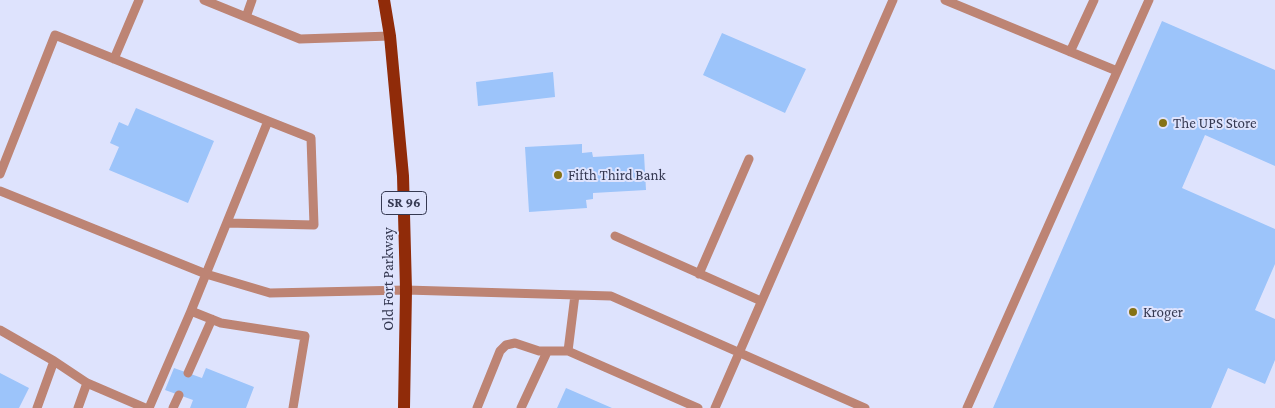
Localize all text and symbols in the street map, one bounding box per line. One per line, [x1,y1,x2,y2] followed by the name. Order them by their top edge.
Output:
[1173,114,1257,132] place label: The UPS Store
[1157,117,1169,129] marker: The UPS Store
[568,166,666,184] place label: Fifth Third Bank
[552,169,564,181] marker: Fifth Third Bank
[382,192,426,214] road number: SR 96
[379,227,397,331] street label: Old Fort Parkway
[1143,303,1183,321] place label: Kroger
[1127,306,1139,318] marker: Kroger

